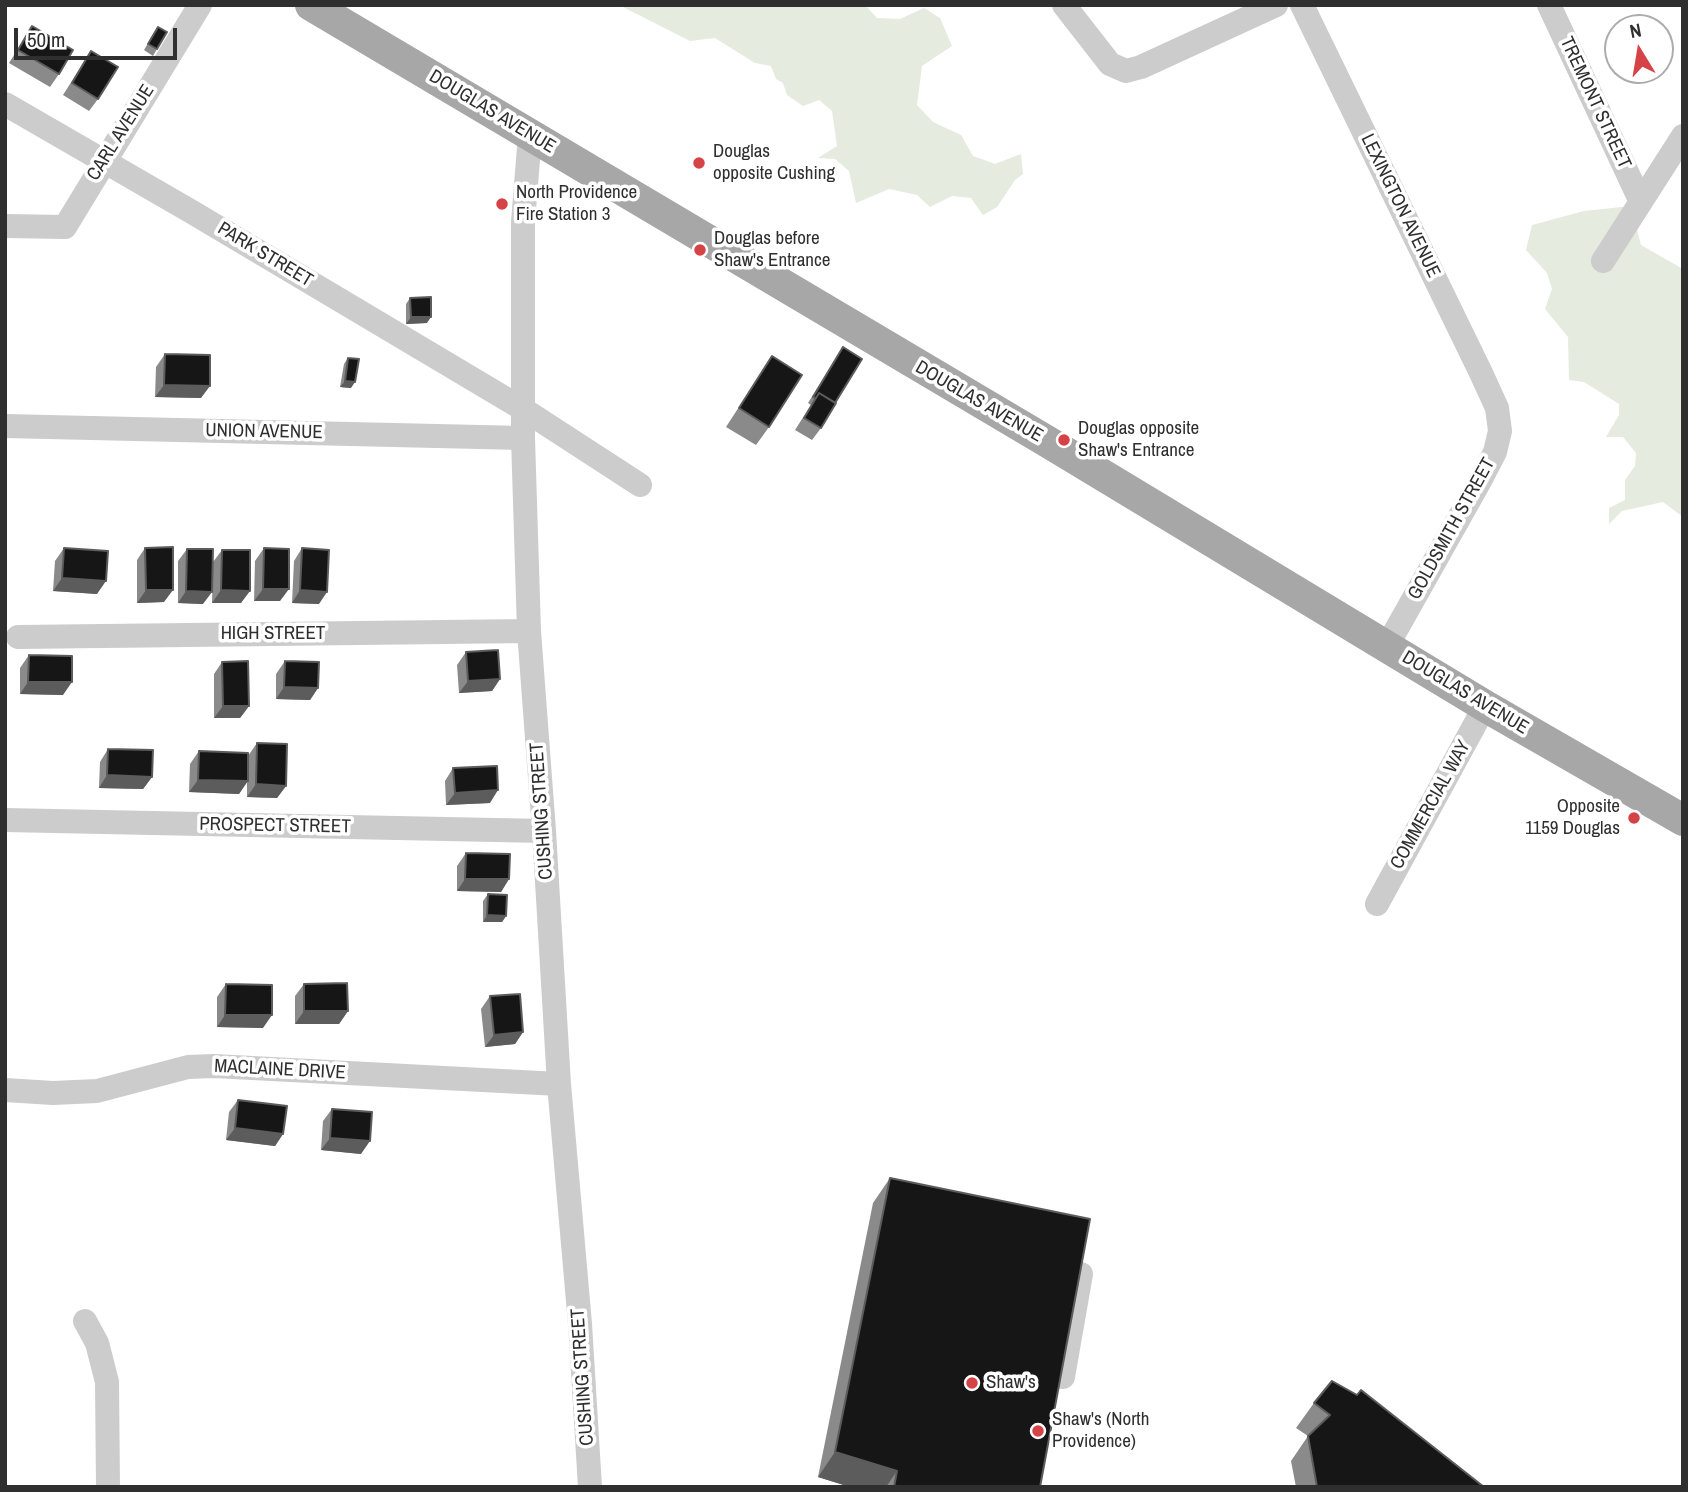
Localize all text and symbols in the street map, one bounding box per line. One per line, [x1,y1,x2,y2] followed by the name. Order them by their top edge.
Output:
[18,14,180,58] scale bar
[1604,14,1674,84] north arrow
[1627,17,1643,44] text: N
[27,25,65,54] text: 50 m
[1554,33,1636,173] street label: TREMONT STREET
[425,65,559,159] street label: DOUGLAS AVENUE
[83,81,159,185] street label: CARL AVENUE
[1355,130,1445,282] street label: LEXINGTON AVENUE
[713,141,835,185] place label: Douglas opposite Cushing
[691,155,707,171] marker: Douglas opposite Cushing
[516,182,637,226] place label: North Providence Fire Station 3
[494,196,510,212] marker: North Providence Fire Station 3
[213,218,317,292] street label: PARK STREET
[714,228,830,272] place label: Douglas before Shaw's Entrance
[692,242,708,258] marker: Douglas before Shaw's Entrance
[911,356,1047,448] street label: DOUGLAS AVENUE
[1078,418,1199,462] place label: Douglas opposite Shaw's Entrance
[205,420,323,444] street label: UNION AVENUE
[1056,432,1072,448] marker: Douglas opposite Shaw's Entrance
[1404,454,1500,604] street label: GOLDSMITH STREET
[221,623,325,645] street label: HIGH STREET
[1398,646,1532,740] street label: DOUGLAS AVENUE
[1386,737,1476,873] street label: COMMERCIAL WAY
[526,742,558,880] street label: CUSHING STREET
[1525,796,1620,840] place label: Opposite 1159 Douglas
[1626,810,1642,826] marker: Opposite 1159 Douglas
[199,813,351,839] street label: PROSPECT STREET
[214,1055,346,1085] street label: MACLAINE DRIVE
[567,1308,599,1446] street label: CUSHING STREET
[986,1372,1036,1394] place label: Shaw's
[964,1375,980,1391] marker: Shaw's
[1052,1409,1149,1453] place label: Shaw's (North Providence)
[1030,1423,1046,1439] marker: Shaw's (North Providence)

